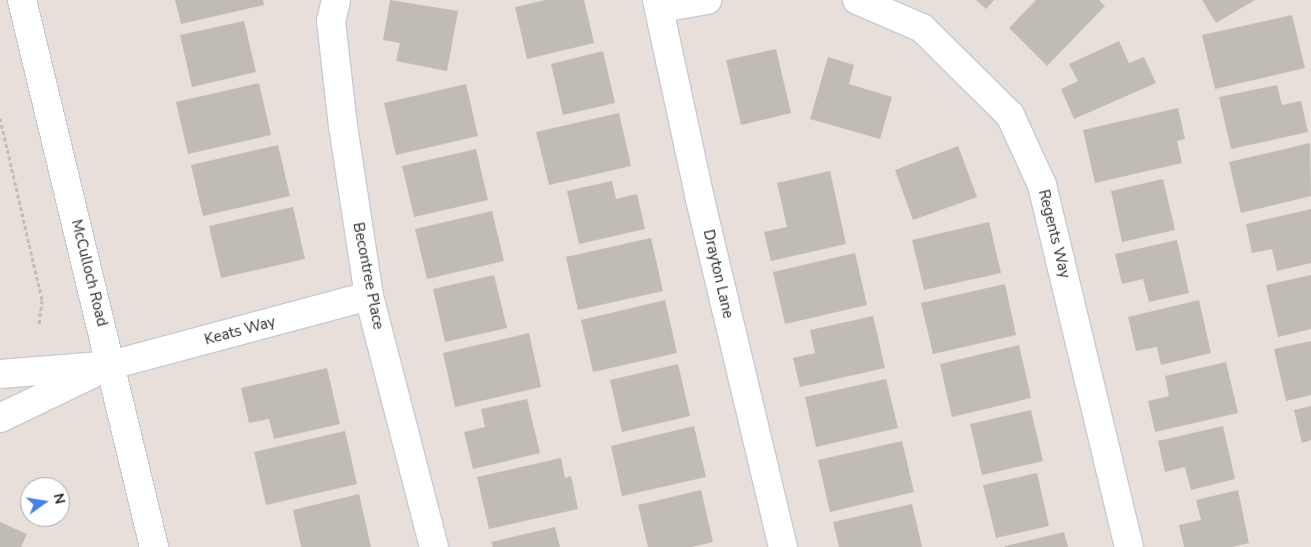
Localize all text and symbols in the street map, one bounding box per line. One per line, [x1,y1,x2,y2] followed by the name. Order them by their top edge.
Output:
[1034,188,1074,280] street label: Regents Way
[67,218,111,328] street label: McCulloch Road
[349,221,387,331] street label: Becontree Place
[699,228,737,320] street label: Drayton Lane
[203,313,277,349] street label: Keats Way
[20,477,70,527] north arrow
[49,491,70,506] text: N

